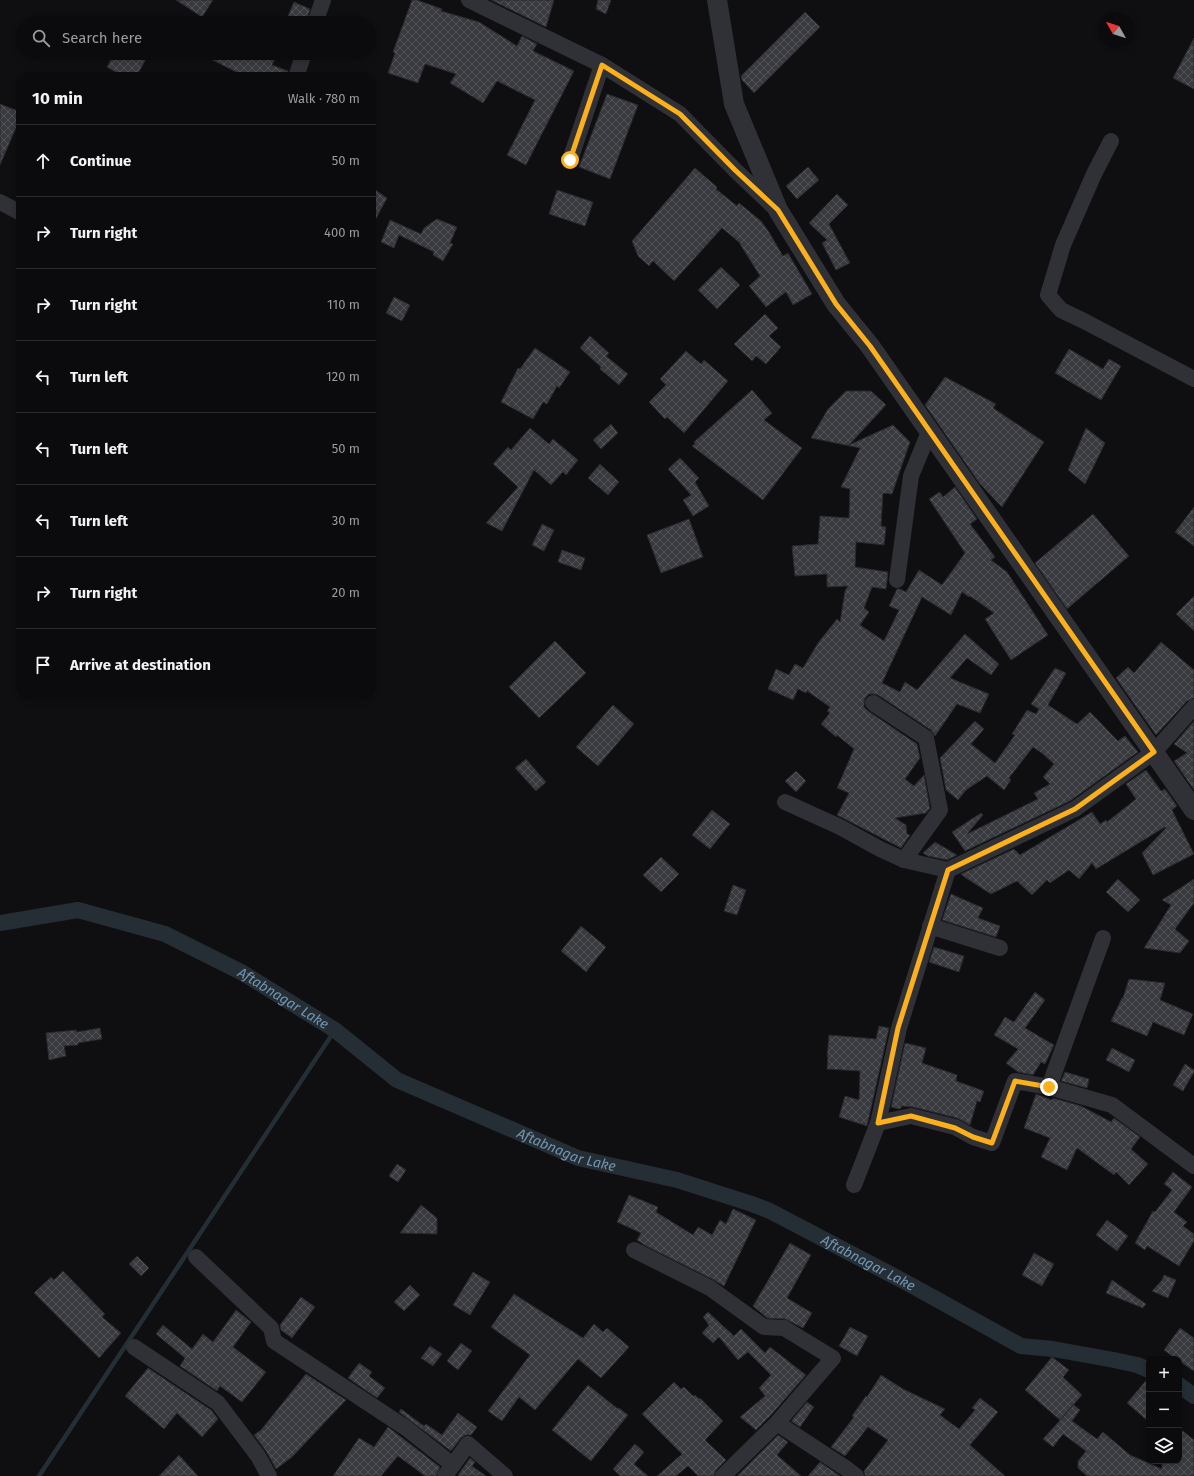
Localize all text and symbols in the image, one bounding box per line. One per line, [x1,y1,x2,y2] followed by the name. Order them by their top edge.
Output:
[1098,12,1134,48] north arrow
[16,16,376,60] search box
[30,27,52,49] icon: search
[62,29,142,47] text: Search here
[32,88,83,109] text: 10 min
[288,91,360,106] text: Walk · 780 m
[32,150,54,172] icon: ahead
[561,151,579,169] route start
[70,152,131,170] text: Continue
[332,153,360,168] text: 50 m
[32,222,54,244] icon: right
[70,224,137,242] text: Turn right
[324,225,360,240] text: 400 m
[32,294,54,316] icon: right
[70,296,137,314] text: Turn right
[327,297,360,312] text: 110 m
[32,366,54,388] icon: left
[70,368,128,386] text: Turn left
[326,369,360,384] text: 120 m
[32,438,54,460] icon: left
[70,440,128,458] text: Turn left
[332,441,360,456] text: 50 m
[32,510,54,532] icon: left
[70,512,128,530] text: Turn left
[332,513,360,528] text: 30 m
[32,582,54,604] icon: right
[70,584,137,602] text: Turn right
[332,585,360,600] text: 20 m
[32,654,54,676] icon: arrive
[70,656,211,674] text: Arrive at destination
[234,963,332,1033] water label: Aftabnagar Lake
[1040,1078,1058,1096] route end
[514,1124,617,1175] water label: Aftabnagar Lake
[817,1230,918,1294] water label: Aftabnagar Lake
[1146,1356,1182,1464] map controls
[1146,1356,1182,1392] button: +
[1146,1392,1182,1428] button: −
[1146,1428,1182,1464] button: layers

